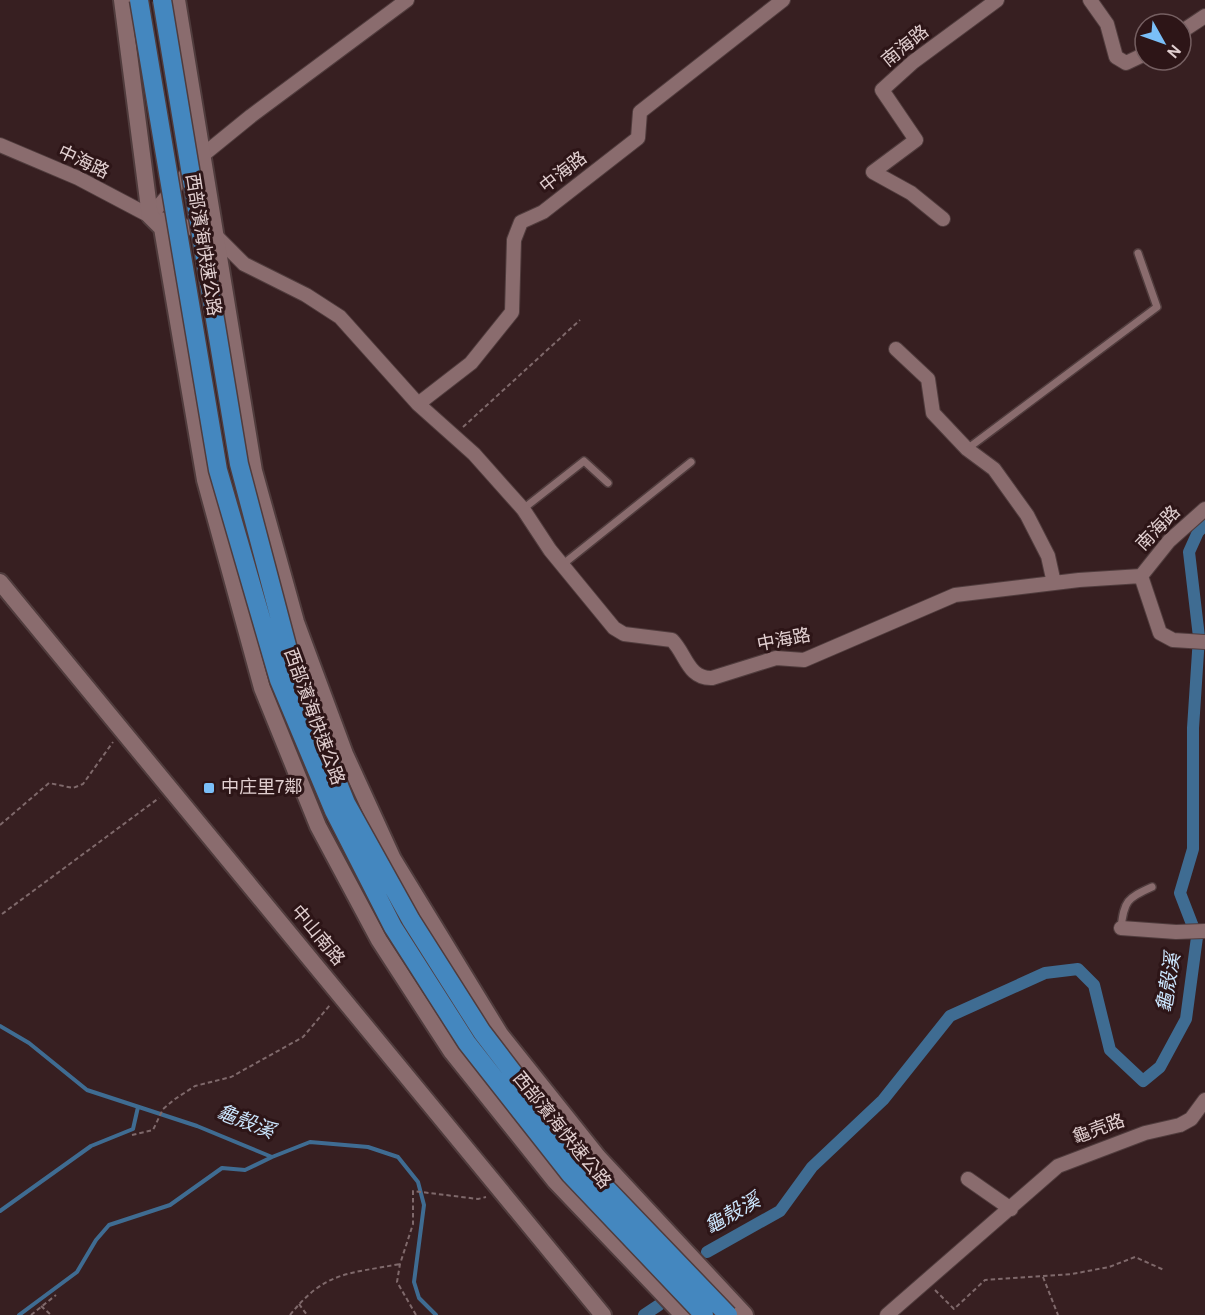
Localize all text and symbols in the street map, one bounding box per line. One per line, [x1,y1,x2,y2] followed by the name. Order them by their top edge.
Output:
[1133,12,1193,72] north arrow
[878,21,934,73] street label: 南海路
[1162,40,1184,61] text: N
[54,141,112,185] street label: 中海路
[536,147,592,199] street label: 中海路
[179,172,225,318] street label: 西部濱海快速公路
[1132,502,1186,556] street label: 南海路
[755,625,813,657] street label: 中海路
[278,645,348,789] street label: 西部濱海快速公路
[221,777,302,800] place label: 中庄里7鄰
[202,781,216,795] marker: 中庄里7鄰
[285,901,349,971] street label: 中山南路
[1152,948,1188,1015] water label: 龜殼溪
[507,1068,615,1194] street label: 西部濱海快速公路
[212,1100,280,1147] water label: 龜殼溪
[1070,1110,1128,1150] street label: 龜壳路
[701,1187,768,1241] water label: 龜殼溪

